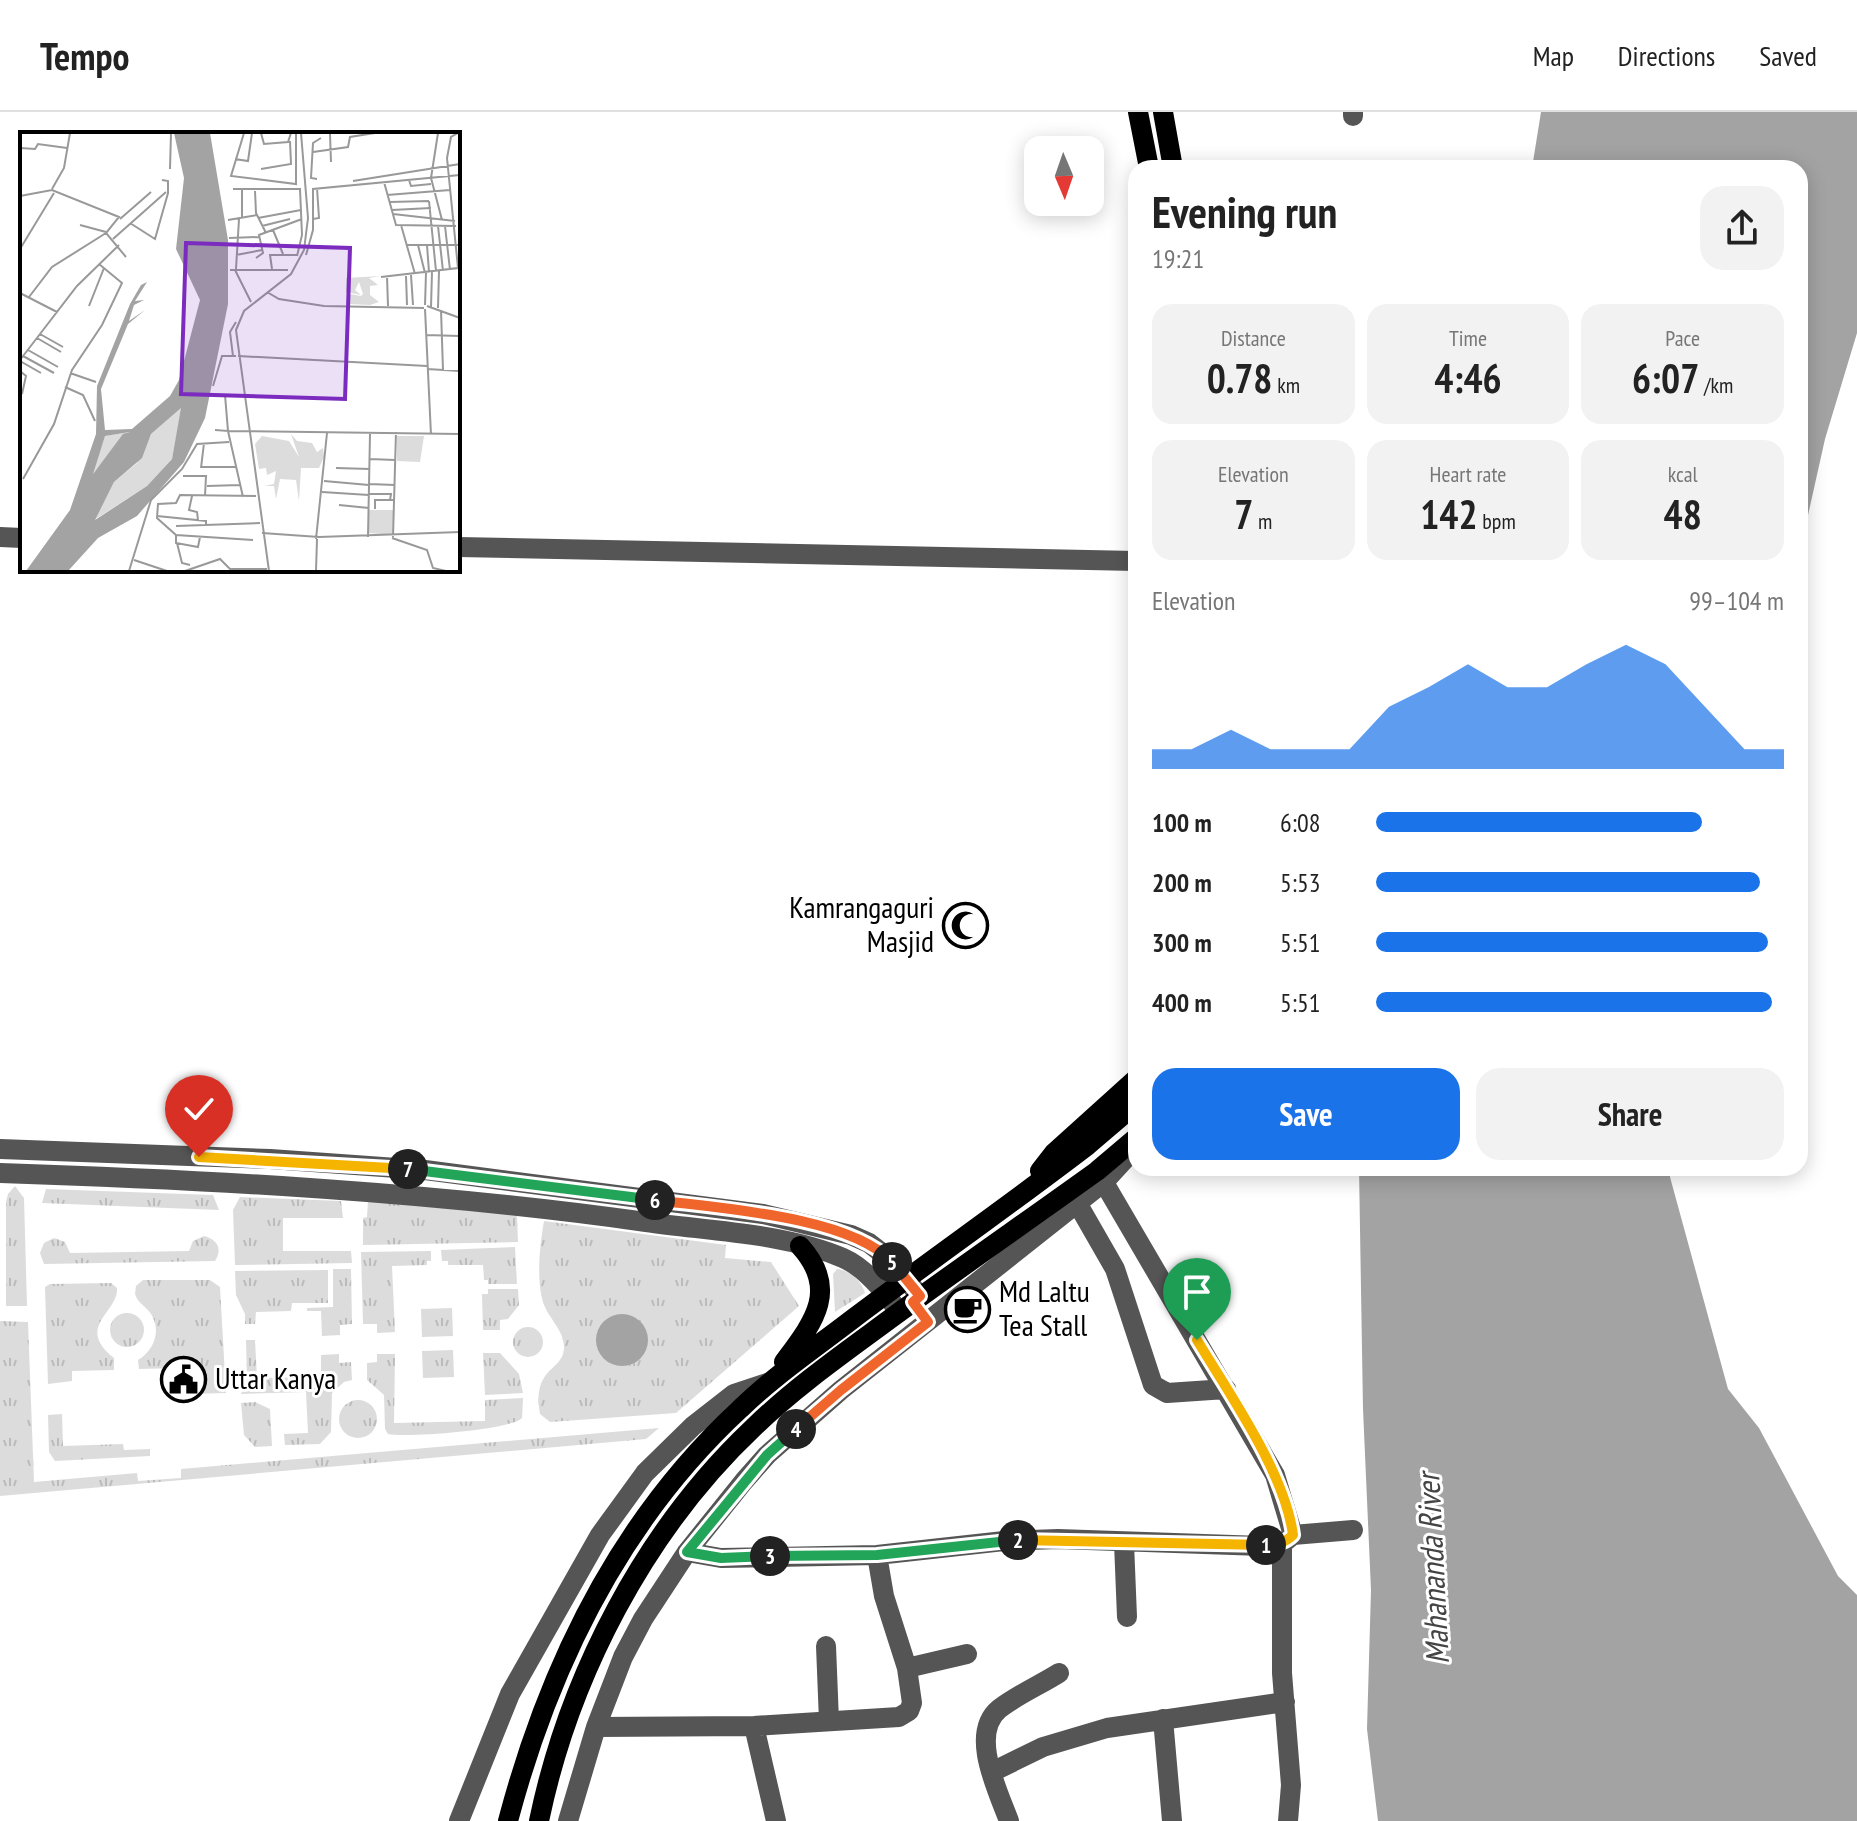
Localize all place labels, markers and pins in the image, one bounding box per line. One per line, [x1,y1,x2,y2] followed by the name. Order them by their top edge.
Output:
[789,887,934,960] place label: Kamrangaguri Masjid
[941,901,989,949] mosque icon: Kamrangaguri Masjid
[165,1075,233,1157] pin
[388,1149,428,1189] pin: 7
[635,1180,675,1220] pin: 6
[872,1242,912,1282] pin: 5
[1163,1258,1231,1340] pin
[999,1271,1090,1344] place label: Md Laltu Tea Stall
[944,1285,992,1333] cafe icon: Md Laltu Tea Stall
[160,1355,208,1403] public building icon: Uttar Kanya
[215,1358,336,1397] place label: Uttar Kanya
[776,1409,816,1449] pin: 4
[998,1520,1038,1560] pin: 2
[1246,1525,1286,1565] pin: 1
[750,1536,790,1576] pin: 3

